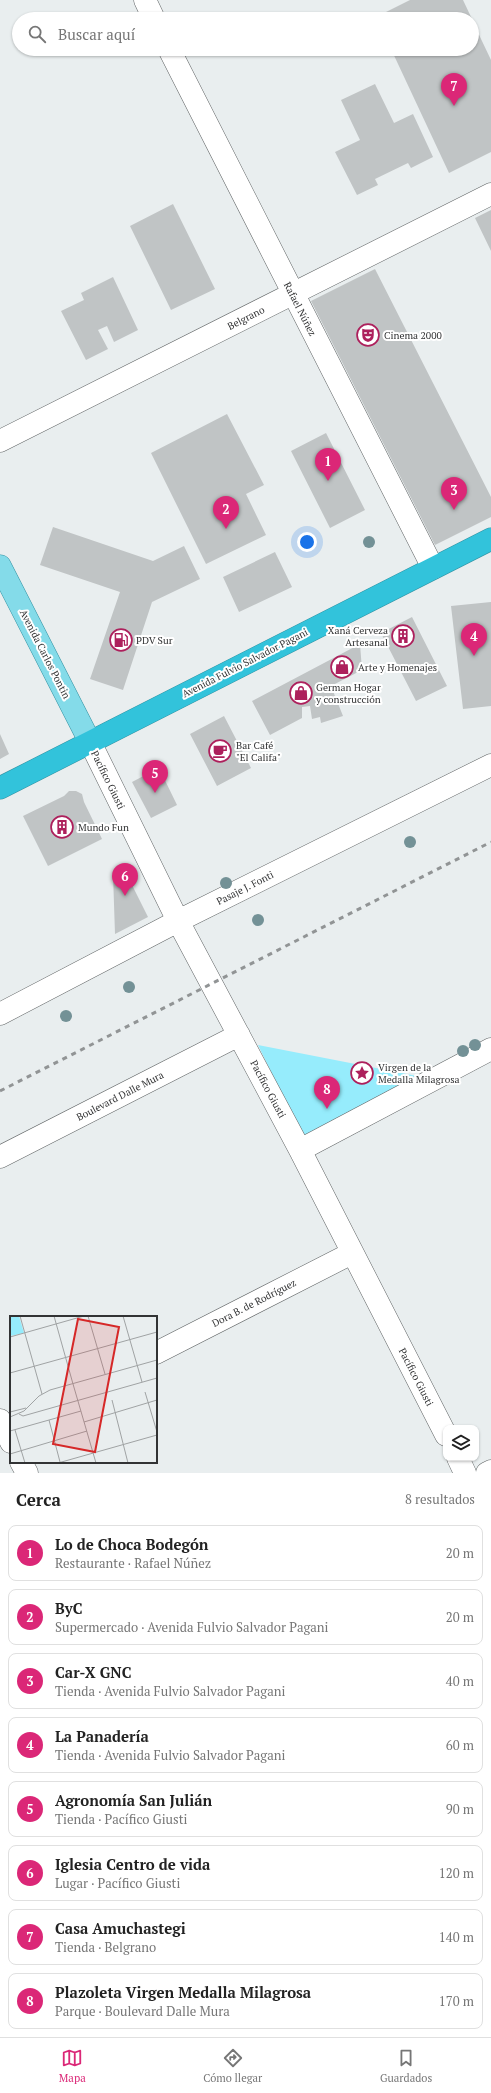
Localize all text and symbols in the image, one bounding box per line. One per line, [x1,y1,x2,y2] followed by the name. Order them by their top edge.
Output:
[12,12,479,56] search box
[26,23,48,45] icon: search
[58,24,135,44] text: Buscar aquí
[441,73,467,106] pin: 7
[281,280,319,338] street label: Rafael Núñez
[225,303,267,333] street label: Belgrano
[355,322,381,348] theatre icon: Cinema 2000
[384,329,442,342] place label: Cinema 2000
[315,448,341,481] pin: 1
[441,477,467,510] pin: 3
[213,496,239,529] pin: 2
[297,532,317,552] your location
[17,607,73,701] street label: Avenida Carlos Pontin
[390,623,416,649] building icon: Xaná Cerveza Artesanal
[461,623,487,656] pin: 4
[328,624,388,649] place label: Xaná Cerveza Artesanal
[180,626,310,700] street label: Avenida Fulvio Salvador Pagani
[108,627,134,653] fuel station icon: PDV Sur
[136,634,173,647] place label: PDV Sur
[329,654,355,680] shop icon: Arte y Homenajes
[358,661,437,674] place label: Arte y Homenajes
[288,680,314,706] shop icon: German Hogar y construcción
[315,681,381,706] place label: German Hogar y construcción
[207,738,233,764] cafe icon: Bar Café "El Califa"
[236,739,281,764] place label: Bar Café "El Califa"
[88,748,128,812] street label: Pacífico Giusti
[142,760,168,793] pin: 5
[49,814,75,840] building icon: Mundo Fun
[78,821,129,834] place label: Mundo Fun
[112,863,138,896] pin: 6
[214,868,276,908] street label: Pasaje J. Fonti
[247,1058,289,1120] street label: Pacífico Giusti
[349,1060,375,1086] place icon: Virgen de la Medalla Milagrosa
[378,1061,460,1086] place label: Virgen de la Medalla Milagrosa
[74,1068,166,1124] street label: Boulevard Dalle Mura
[314,1076,340,1109] pin: 8
[210,1276,298,1330] street label: Dora B. de Rodríguez
[10,1316,157,1463] inset map
[396,1346,436,1408] street label: Pacífico Giusti
[443,1425,479,1461] map controls
[443,1425,479,1461] button: layers
[16,1488,61,1511] text: Cerca
[405,1490,475,1508] text: 8 resultados
[55,1534,208,1554] text: Lo de Choca Bodegón
[26,1544,34,1562] text: 1
[446,1544,474,1562] text: 20 m
[55,1554,211,1572] text: Restaurante · Rafael Núñez
[55,1598,82,1618] text: ByC
[26,1608,34,1626] text: 2
[446,1608,474,1626] text: 20 m
[55,1618,329,1636] text: Supermercado · Avenida Fulvio Salvador Pagani
[55,1662,131,1682] text: Car-X GNC
[26,1672,34,1690] text: 3
[446,1672,474,1690] text: 40 m
[55,1682,285,1700] text: Tienda · Avenida Fulvio Salvador Pagani
[55,1726,149,1746] text: La Panadería
[26,1736,34,1754] text: 4
[446,1736,474,1754] text: 60 m
[55,1746,285,1764] text: Tienda · Avenida Fulvio Salvador Pagani
[55,1790,212,1810] text: Agronomía San Julián
[26,1800,34,1818] text: 5
[446,1800,474,1818] text: 90 m
[55,1810,187,1828] text: Tienda · Pacífico Giusti
[55,1854,210,1874] text: Iglesia Centro de vida
[26,1864,34,1882] text: 6
[439,1864,474,1882] text: 120 m
[55,1874,180,1892] text: Lugar · Pacífico Giusti
[55,1918,186,1938] text: Casa Amuchastegi
[26,1928,34,1946] text: 7
[439,1928,474,1946] text: 140 m
[55,1938,156,1956] text: Tienda · Belgrano
[55,1982,311,2002] text: Plazoleta Virgen Medalla Milagrosa
[26,1992,34,2010] text: 8
[439,1992,474,2010] text: 170 m
[55,2002,230,2020] text: Parque · Boulevard Dalle Mura
[59,2047,86,2085] tab: Mapa
[203,2047,262,2085] tab: Cómo llegar
[380,2047,432,2085] tab: Guardados

